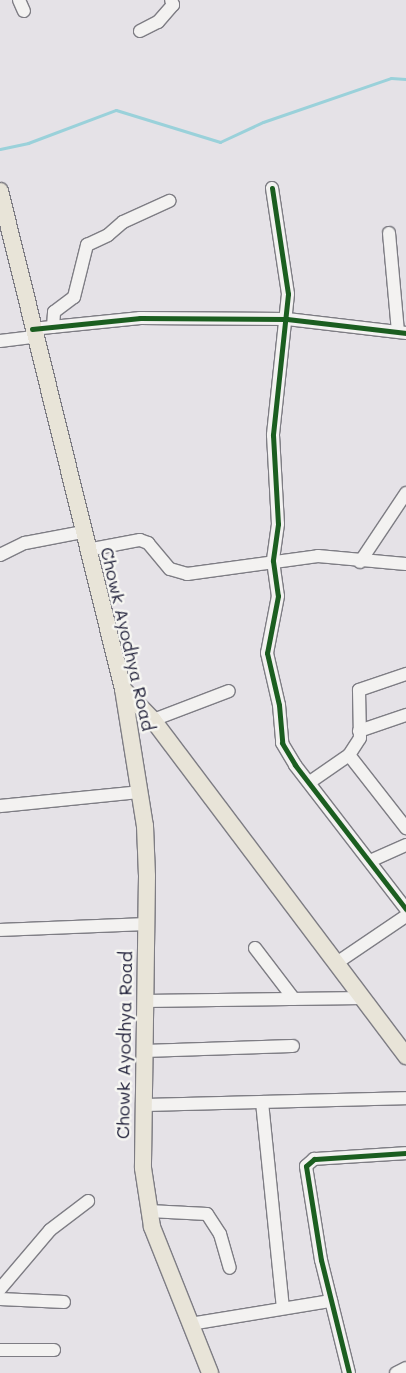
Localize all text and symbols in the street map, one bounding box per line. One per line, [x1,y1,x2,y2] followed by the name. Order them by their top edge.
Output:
[96,545,160,733] street label: Chowk Ayodhya Road
[112,951,136,1139] street label: Chowk Ayodhya Road

